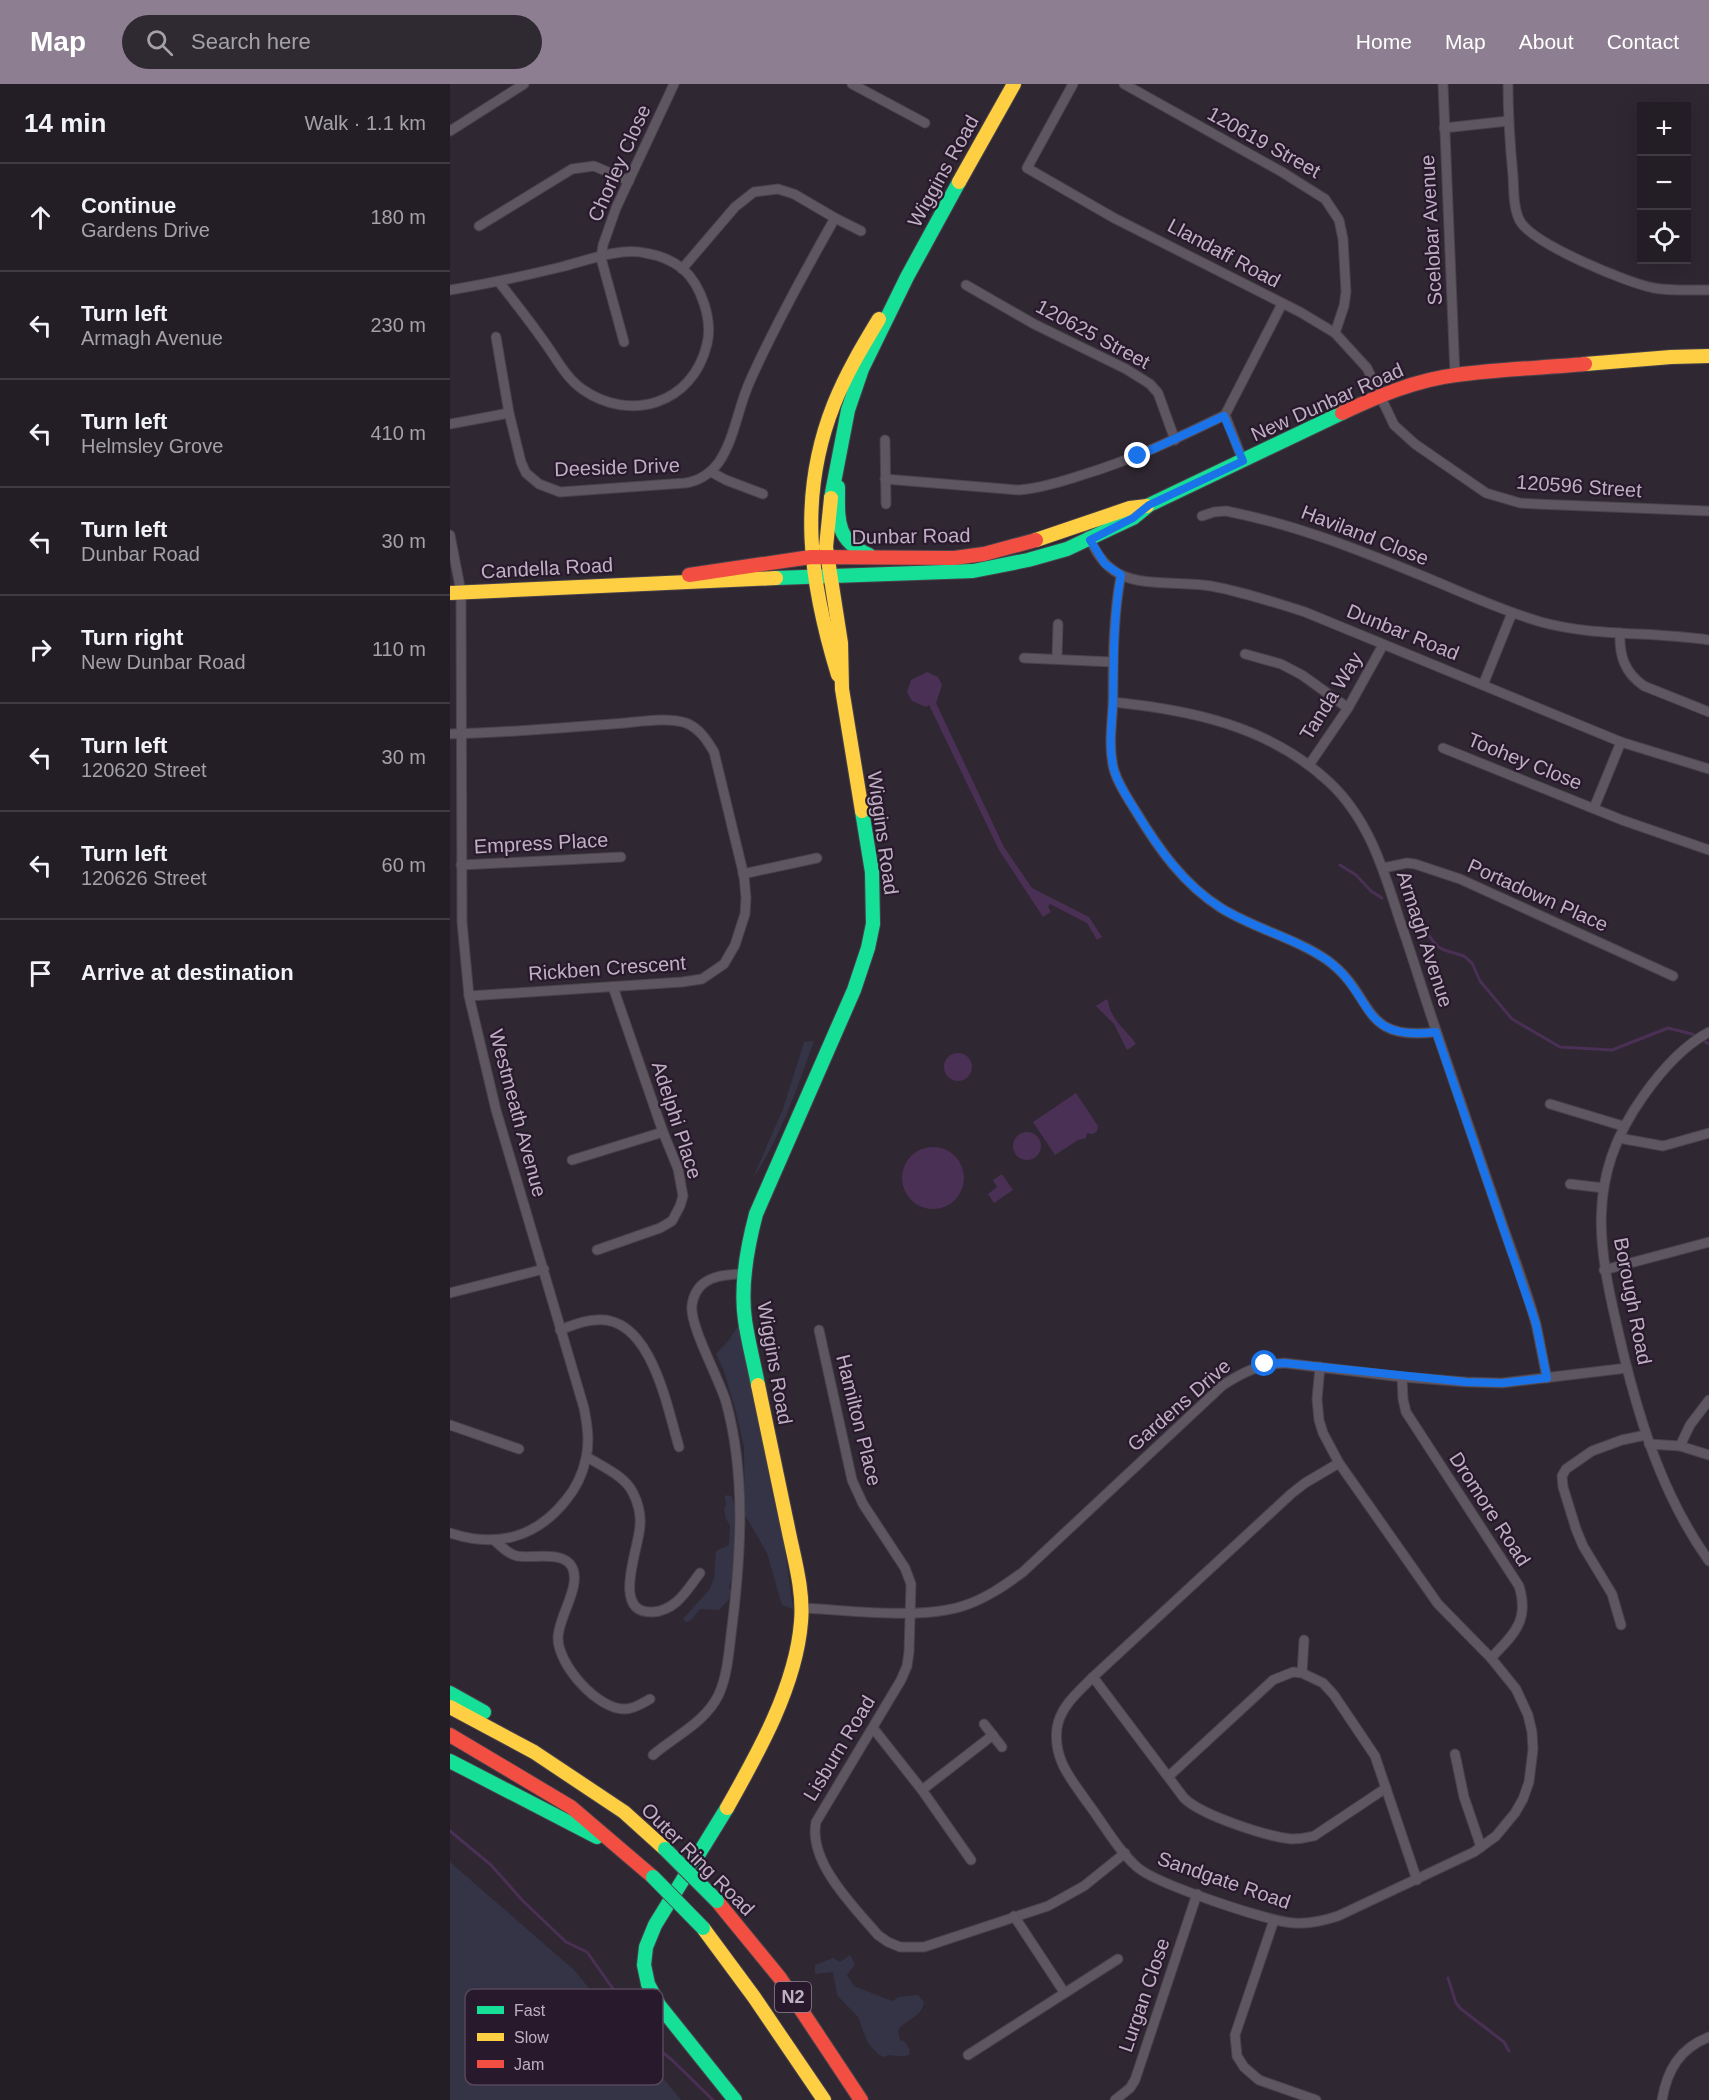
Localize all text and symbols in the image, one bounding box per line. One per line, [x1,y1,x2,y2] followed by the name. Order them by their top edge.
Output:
[122,15,542,69] search box
[30,26,86,57] text: Map
[143,26,176,59] icon: search
[191,29,311,54] text: Search here
[1356,30,1412,53] text: Home
[1445,30,1486,53] text: Map
[1519,30,1574,53] text: About
[1607,30,1679,53] text: Contact
[583,101,655,225] street label: Chorley Close
[1204,102,1325,182] street label: 120619 Street
[1637,102,1691,264] map controls
[1637,102,1691,156] button: +
[24,108,106,138] text: 14 min
[903,111,983,231] street label: Wiggins Road
[305,112,426,134] text: Walk · 1.1 km
[1416,154,1446,306] street label: Scelobar Avenue
[1637,156,1691,210] button: −
[81,193,176,218] text: Continue
[24,201,57,234] icon: ahead
[370,206,426,228] text: 180 m
[1637,210,1691,264] button: locate
[1164,214,1284,292] street label: Llandaff Road
[81,219,210,241] text: Gardens Drive
[1032,295,1154,373] street label: 120625 Street
[81,301,167,326] text: Turn left
[24,309,57,342] icon: left
[370,314,426,336] text: 230 m
[81,327,223,349] text: Armagh Avenue
[1247,358,1407,446] street label: New Dunbar Road
[81,409,167,434] text: Turn left
[24,417,57,450] icon: left
[370,422,426,444] text: 410 m
[81,435,223,457] text: Helmsley Grove
[1124,442,1150,468] route end
[554,454,680,480] street label: Deeside Drive
[1516,471,1643,501] street label: 120596 Street
[1298,501,1432,569] street label: Haviland Close
[81,517,167,542] text: Turn left
[851,524,971,548] street label: Dunbar Road
[24,525,57,558] icon: left
[382,530,426,552] text: 30 m
[81,543,200,565] text: Dunbar Road
[480,554,614,582] street label: Candella Road
[1344,600,1462,664] street label: Dunbar Road
[81,625,183,650] text: Turn right
[24,633,57,666] icon: right
[372,638,426,660] text: 110 m
[1295,648,1367,744] street label: Tanda Way
[81,651,246,673] text: New Dunbar Road
[1465,728,1585,794] street label: Toohey Close
[81,733,167,758] text: Turn left
[24,741,57,774] icon: left
[382,746,426,768] text: 30 m
[81,759,207,781] text: 120620 Street
[863,770,903,896] street label: Wiggins Road
[473,828,609,858] street label: Empress Place
[81,841,167,866] text: Turn left
[24,849,57,882] icon: left
[382,854,426,876] text: 60 m
[1464,854,1612,936] street label: Portadown Place
[81,867,207,889] text: 120626 Street
[1393,868,1457,1010] street label: Armagh Avenue
[528,951,687,984] street label: Rickben Crescent
[24,957,57,990] icon: arrive
[81,960,294,985] text: Arrive at destination
[485,1027,551,1199] street label: Westmeath Avenue
[648,1058,706,1182] street label: Adelphi Place
[1610,1236,1656,1366] street label: Borough Road
[753,1300,797,1426] street label: Wiggins Road
[1251,1350,1277,1376] route start
[832,1352,886,1488] street label: Hamilton Place
[1123,1354,1235,1456] street label: Gardens Drive
[1445,1448,1535,1570] street label: Dromore Road
[799,1691,879,1805] street label: Lisburn Road
[637,1798,759,1920] street label: Outer Ring Road
[1155,1847,1293,1913] street label: Sandgate Road
[1114,1935,1174,2055] street label: Lurgan Close
[775,1982,811,2012] road number: N2
[465,1989,663,2085] legend
[514,2002,546,2019] text: Fast
[514,2029,549,2046] text: Slow
[514,2056,544,2073] text: Jam

